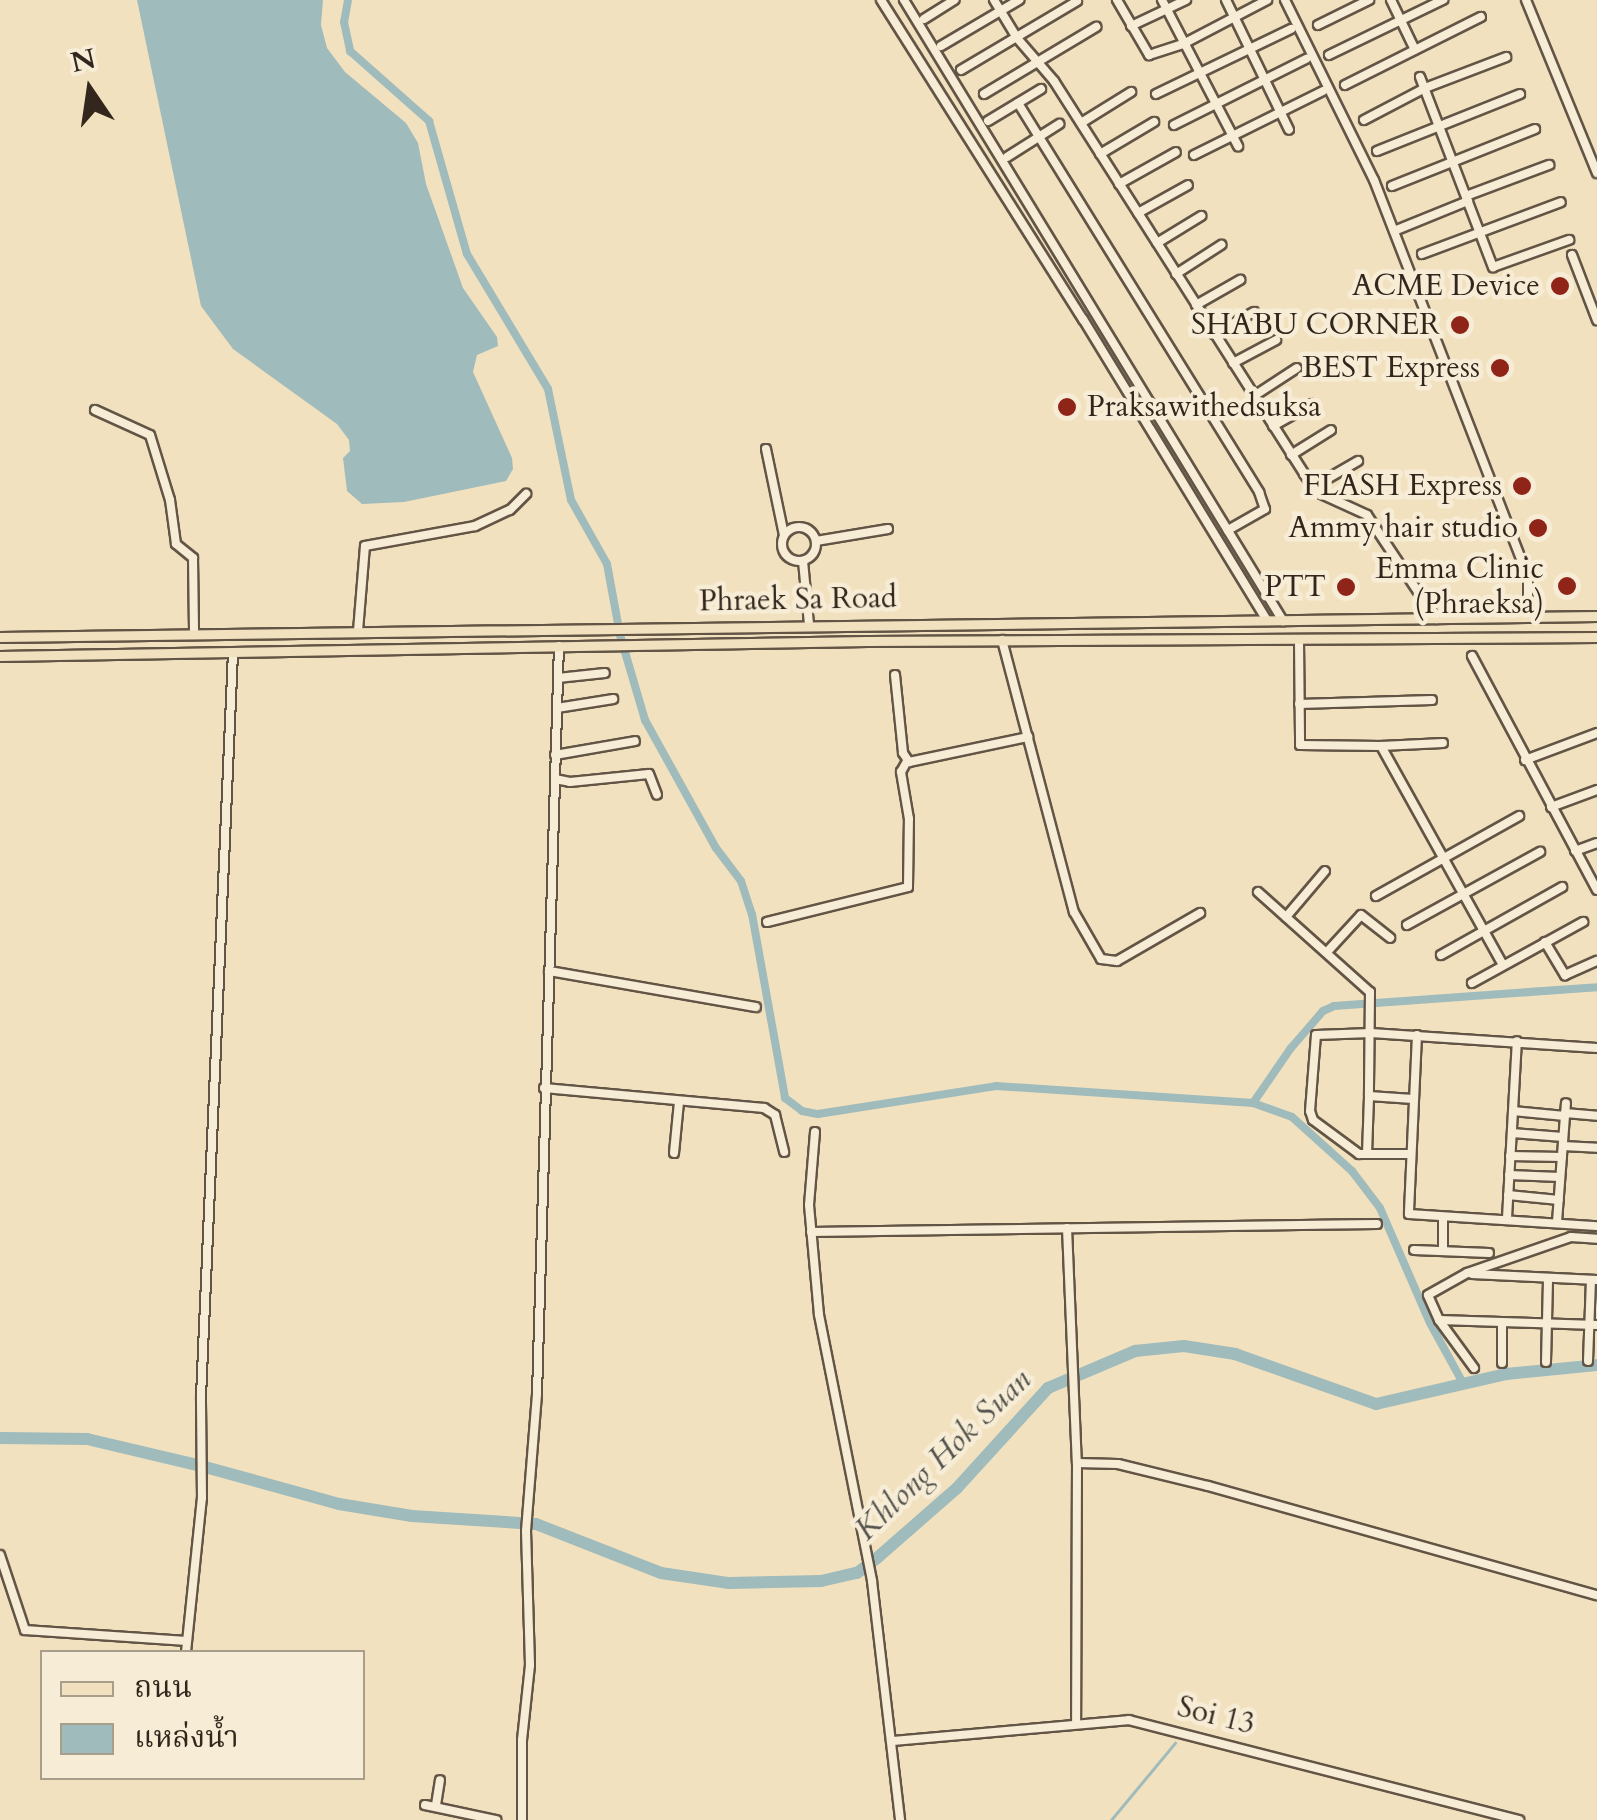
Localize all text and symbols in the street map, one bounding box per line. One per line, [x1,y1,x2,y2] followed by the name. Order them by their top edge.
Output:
[40,40,140,140] north arrow
[67,40,99,82] text: N
[1352,268,1540,304] place label: ACME Device
[1549,275,1571,297] marker: ACME Device
[1191,307,1440,343] place label: SHABU CORNER
[1449,314,1471,336] marker: SHABU CORNER
[1302,350,1480,386] place label: BEST Express
[1489,357,1511,379] marker: BEST Express
[1087,389,1321,425] place label: Praksawithedsuksa
[1056,396,1078,418] marker: Praksawithedsuksa
[1303,468,1502,504] place label: FLASH Express
[1511,475,1533,497] marker: FLASH Express
[1289,510,1518,546] place label: Ammy hair studio
[1527,517,1549,539] marker: Ammy hair studio
[1376,551,1544,622] place label: Emma Clinic (Phraeksa)
[1264,569,1326,605] place label: PTT
[1554,573,1580,599] marker: Emma Clinic (Phraeksa)
[1335,576,1357,598] marker: PTT
[699,580,897,620] street label: Phraek Sa Road
[847,1361,1039,1549] water label: Khlong Hok Suan
[40,1650,365,1780] legend
[134,1667,192,1708] text: ถนน
[1174,1689,1258,1743] street label: Soi 13
[134,1717,239,1758] text: แหล่งน้ำ

